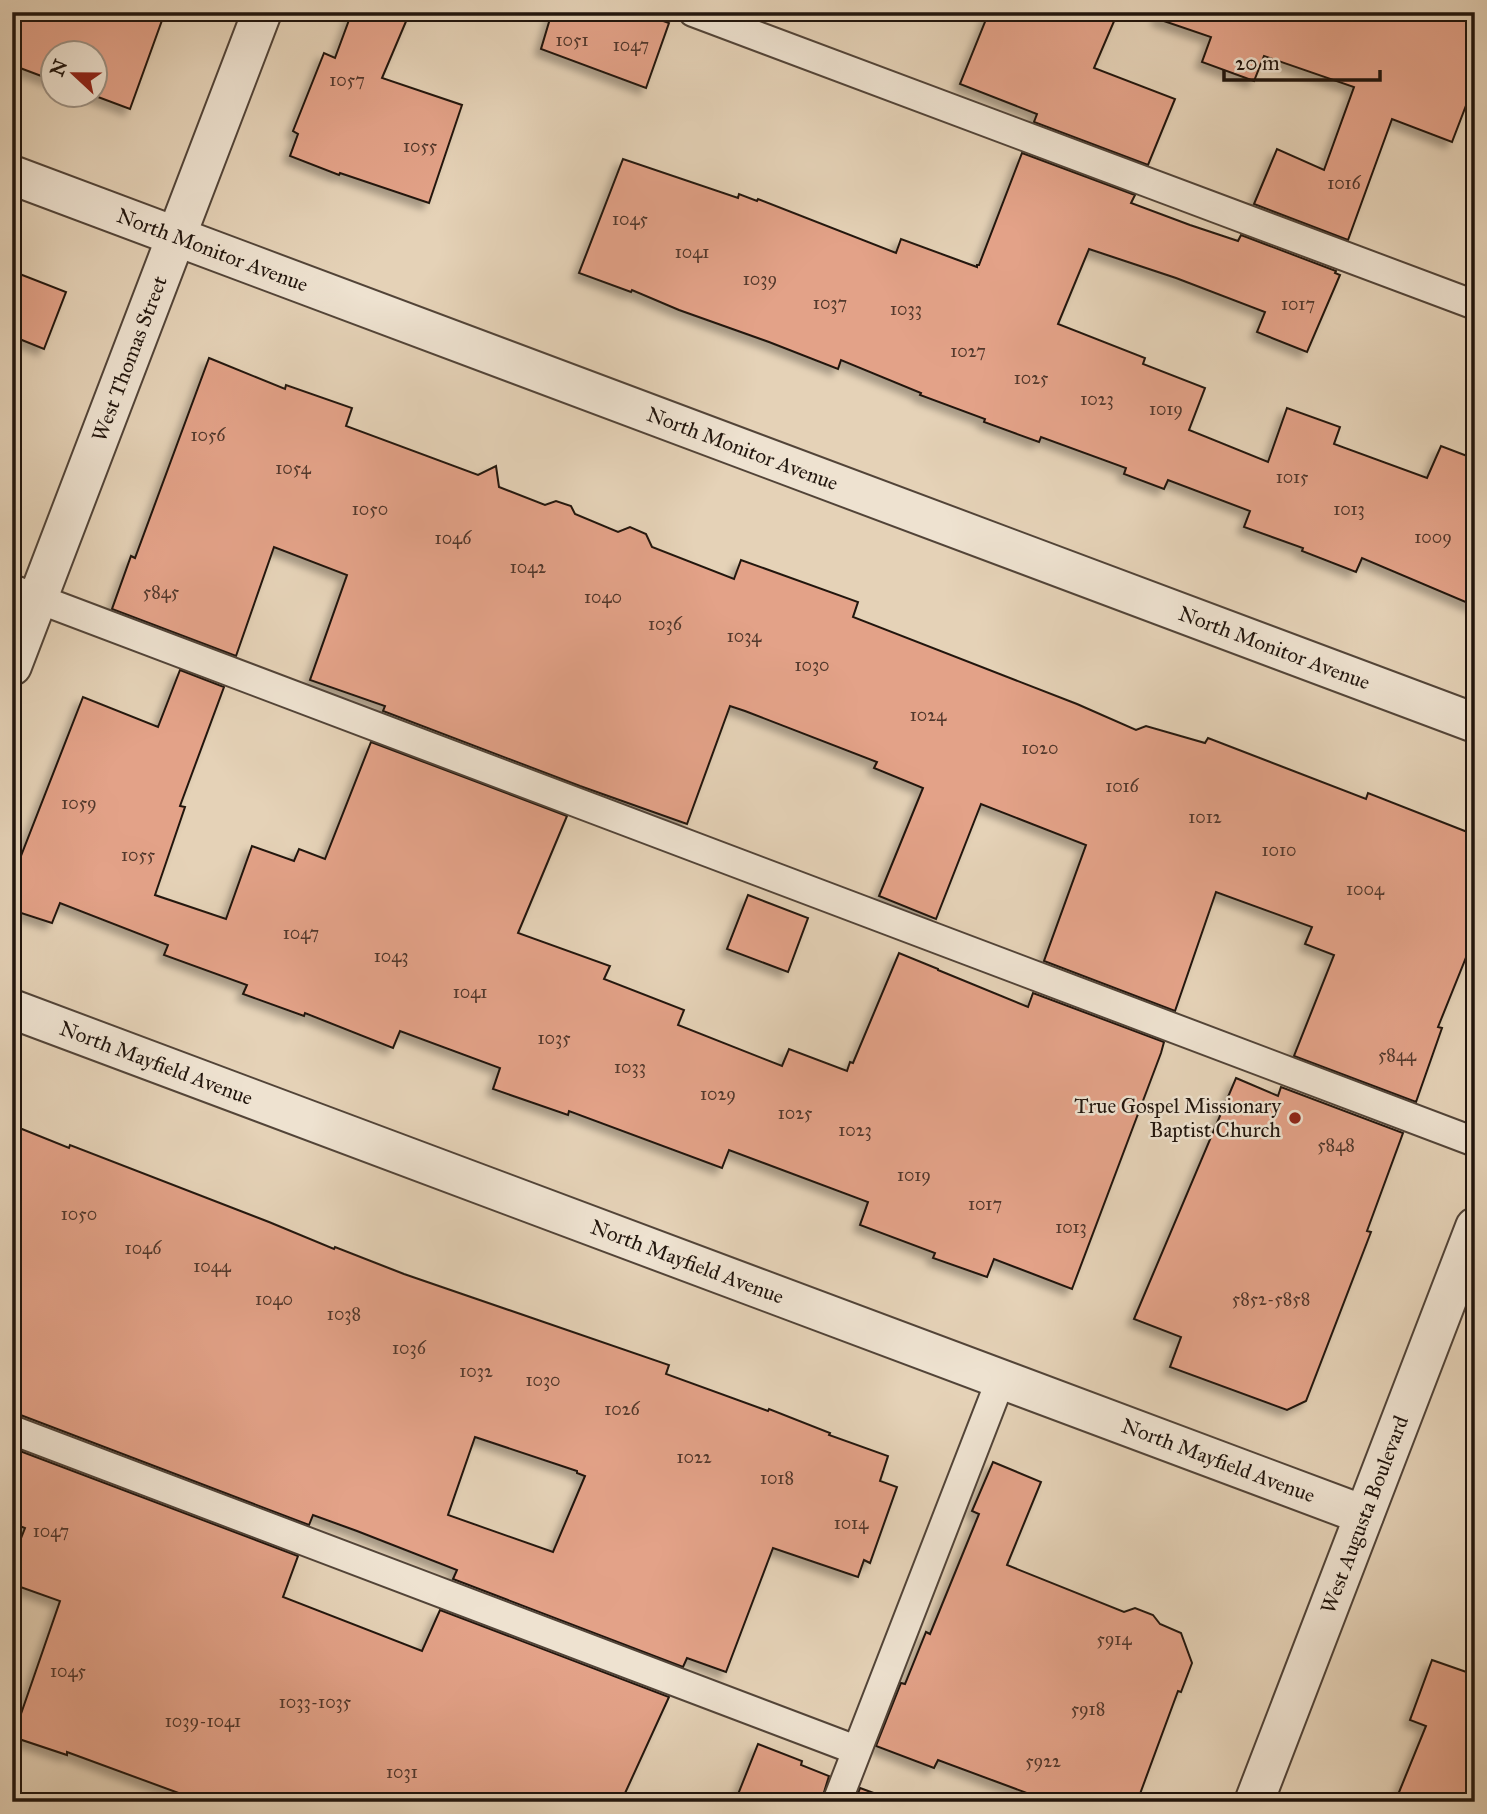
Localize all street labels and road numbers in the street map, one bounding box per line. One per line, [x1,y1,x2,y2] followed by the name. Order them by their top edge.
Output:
[113,202,312,298] street label: North Monitor Avenue
[86,272,173,445] street label: West Thomas Street
[643,401,842,496] street label: North Monitor Avenue
[1175,600,1374,696] street label: North Monitor Avenue
[56,1015,257,1111] street label: North Mayfield Avenue
[587,1214,788,1310] street label: North Mayfield Avenue
[1118,1412,1319,1509] street label: North Mayfield Avenue
[1315,1412,1414,1617] street label: West Augusta Boulevard

